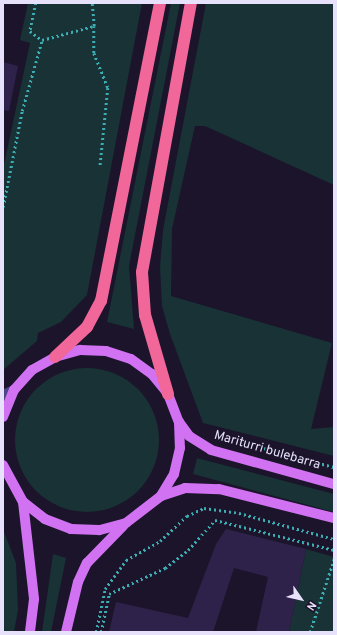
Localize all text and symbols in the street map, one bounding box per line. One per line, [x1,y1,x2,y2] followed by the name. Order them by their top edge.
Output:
[212,428,322,474] street label: Mariturri bulebarra
[281,579,321,619] north arrow
[303,599,319,613] text: N

